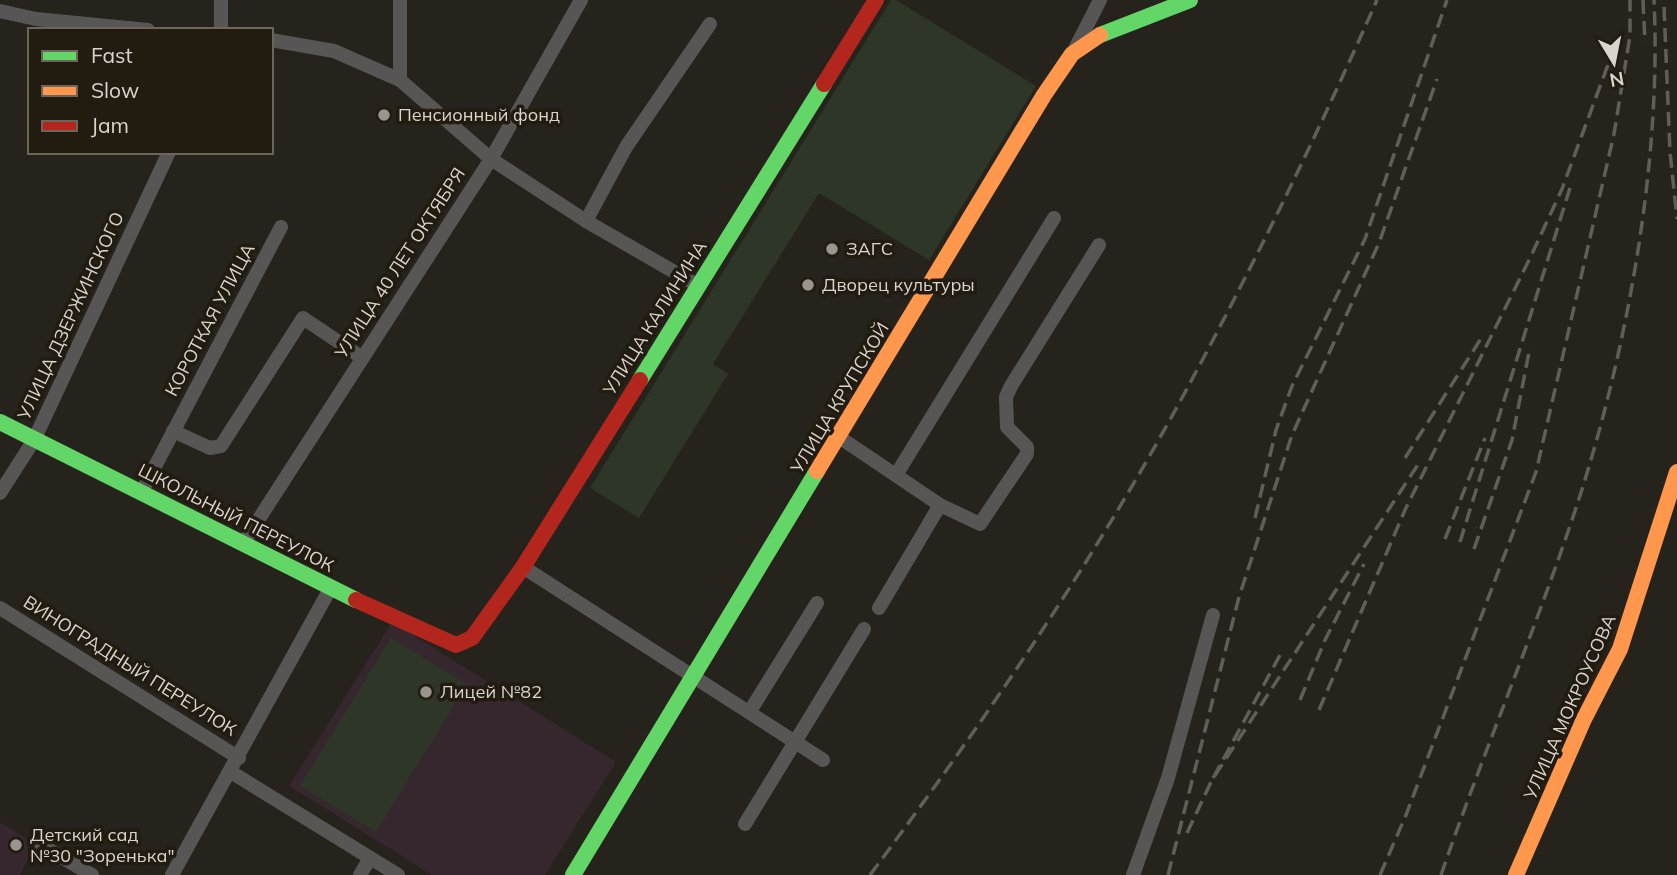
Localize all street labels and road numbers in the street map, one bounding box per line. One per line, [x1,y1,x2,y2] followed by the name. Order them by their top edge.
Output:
[329,163,470,363] street label: УЛИЦА 40 ЛЕТ ОКТЯБРЯ
[12,208,129,424] street label: УЛИЦА ДЗЕРЖИНСКОГО
[597,236,711,400] street label: УЛИЦА КАЛИНИНА
[160,239,260,400] street label: КОРОТКАЯ УЛИЦА
[785,318,894,478] street label: УЛИЦА КРУПСКОЙ
[134,458,338,577] street label: ШКОЛЬНЫЙ ПЕРЕУЛОК
[19,590,241,741] street label: ВИНОГРАДНЫЙ ПЕРЕУЛОК
[1518,611,1621,804] street label: УЛИЦА МОКРОУСОВА

